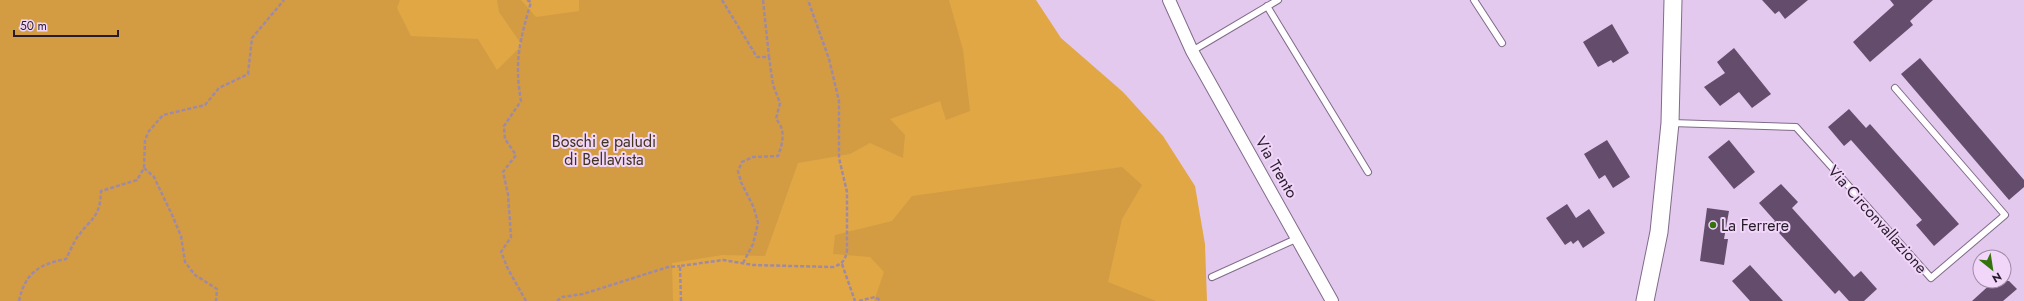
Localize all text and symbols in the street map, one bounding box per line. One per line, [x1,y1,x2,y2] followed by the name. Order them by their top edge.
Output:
[14,12,118,38] scale bar
[20,17,47,35] text: 50 m
[552,130,656,171] park label: Boschi e paludi di Bellavista
[1250,132,1304,203] street label: Via Trento
[1823,160,1933,279] street label: Via Circonvallazione
[1721,214,1789,237] place label: La Ferrere
[1708,220,1718,230] marker: La Ferrere
[1972,249,2012,289] north arrow
[1989,269,2005,287] text: N

